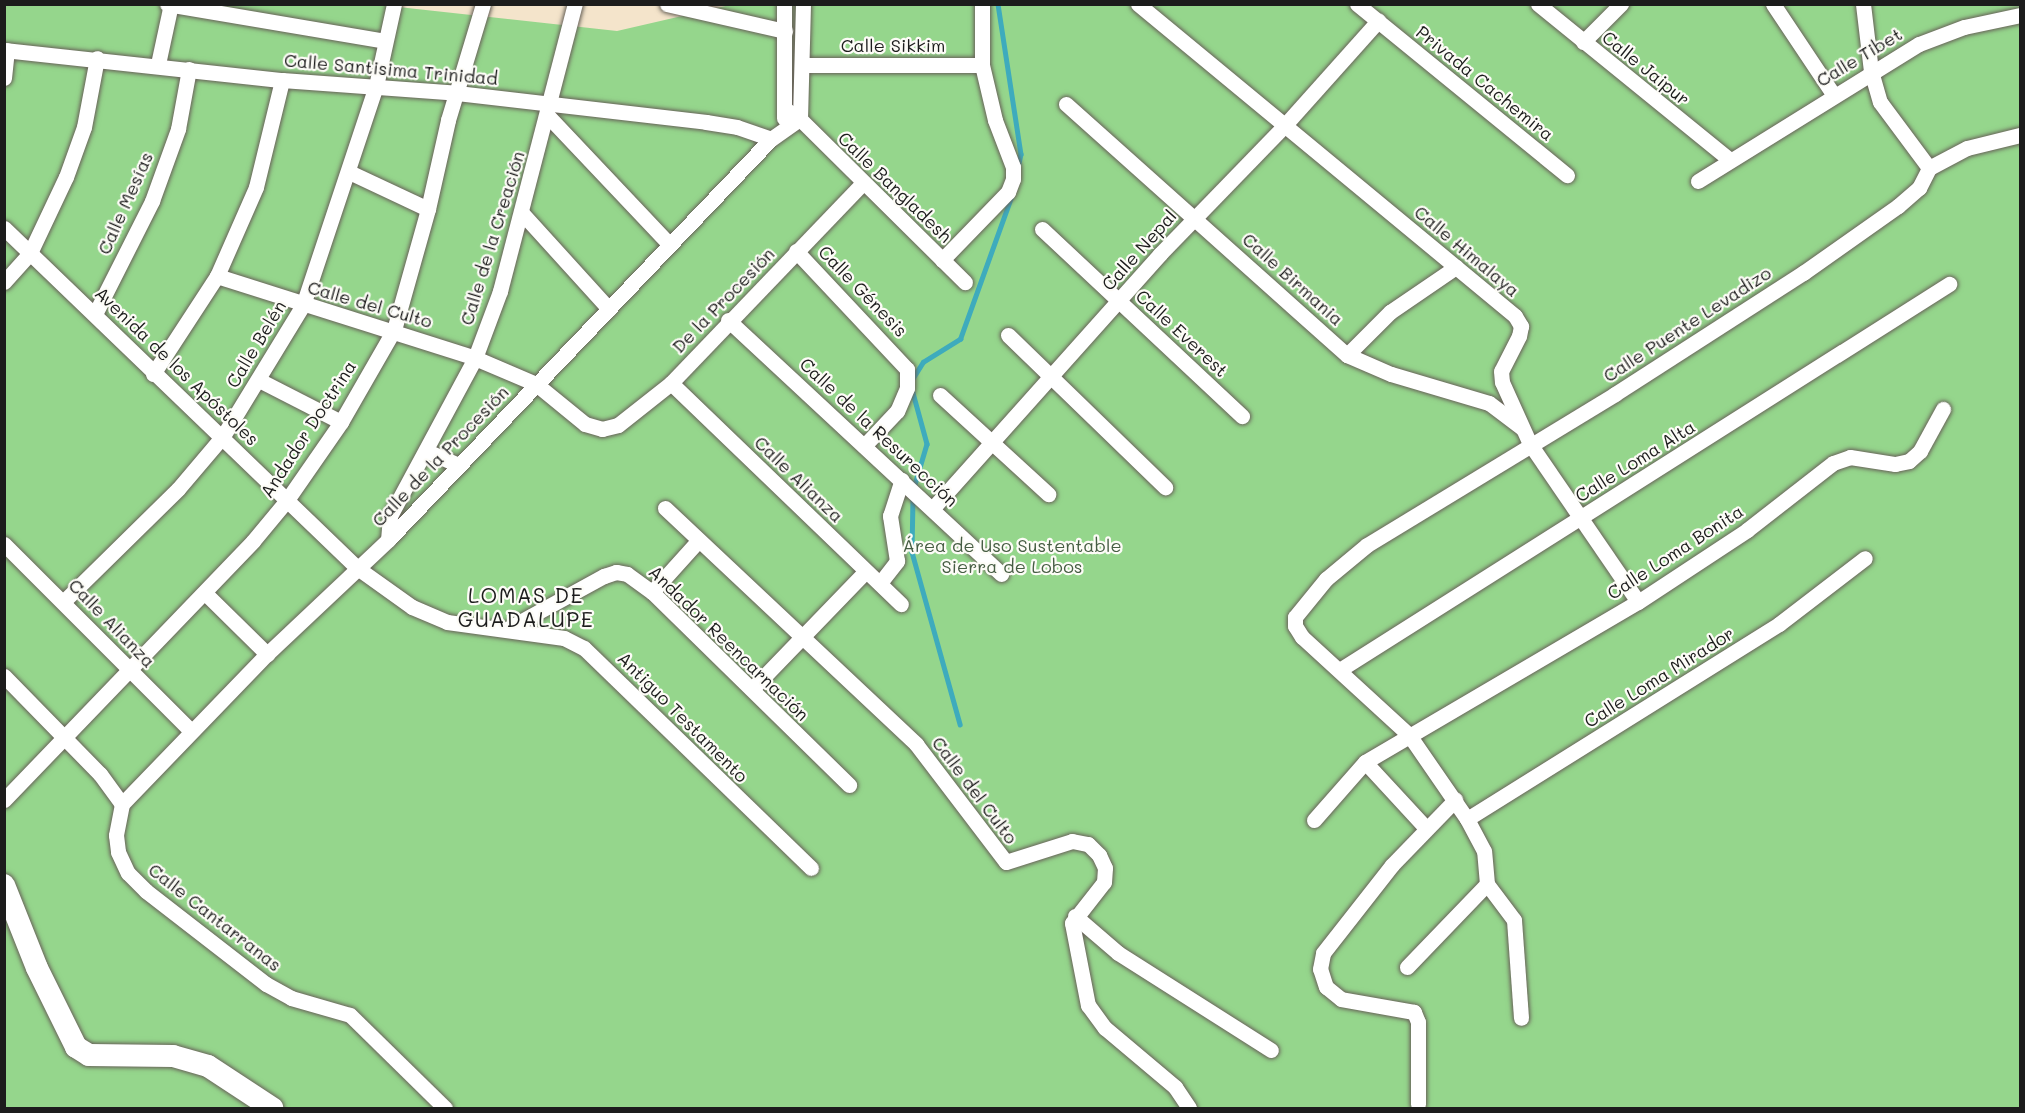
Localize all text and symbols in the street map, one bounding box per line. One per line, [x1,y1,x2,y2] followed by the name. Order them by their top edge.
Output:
[1412,21,1558,145] street label: Privada Cachemira
[1812,23,1906,91] street label: Calle Tibet
[1598,26,1694,110] street label: Calle Jaipur
[841,34,945,56] street label: Calle Sikkim
[283,49,499,89] street label: Calle Santisima Trinidad
[834,127,956,247] street label: Calle Bangladesh
[93,148,157,258] street label: Calle Mesías
[455,148,529,328] street label: Calle de la Creación
[1410,201,1524,301] street label: Calle Himalaya
[1097,205,1181,295] street label: Calle Nepal
[1238,228,1348,330] street label: Calle Birmania
[814,241,912,341] street label: Calle Génesis
[667,243,779,357] street label: De la Procesión
[1599,262,1775,386] street label: Calle Puente Levadizo
[305,276,435,332] street label: Calle del Culto
[91,282,263,450] street label: Avenida de los Apóstoles
[1132,285,1232,381] street label: Calle Everest
[222,296,290,392] street label: Calle Belén
[795,353,963,511] street label: Calle de la Resurección
[256,356,360,502] street label: Andador Doctrina
[367,381,513,531] street label: Calle de la Procesión
[1571,415,1699,507] street label: Calle Loma Alta
[750,431,848,527] street label: Calle Alianza
[1603,500,1747,604] street label: Calle Loma Bonita
[902,535,1122,578] park label: Área de Uso Sustentable Sierra de Lobos
[644,561,814,725] street label: Andador Reencarnación
[64,574,160,672] street label: Calle Alianza
[458,582,594,632] district label: LOMAS DE GUADALUPE
[1580,622,1738,732] street label: Calle Loma Mirador
[613,647,753,787] street label: Antiguo Testamento
[928,732,1022,848] street label: Calle del Culto
[144,858,286,976] street label: Calle Cantarranas

